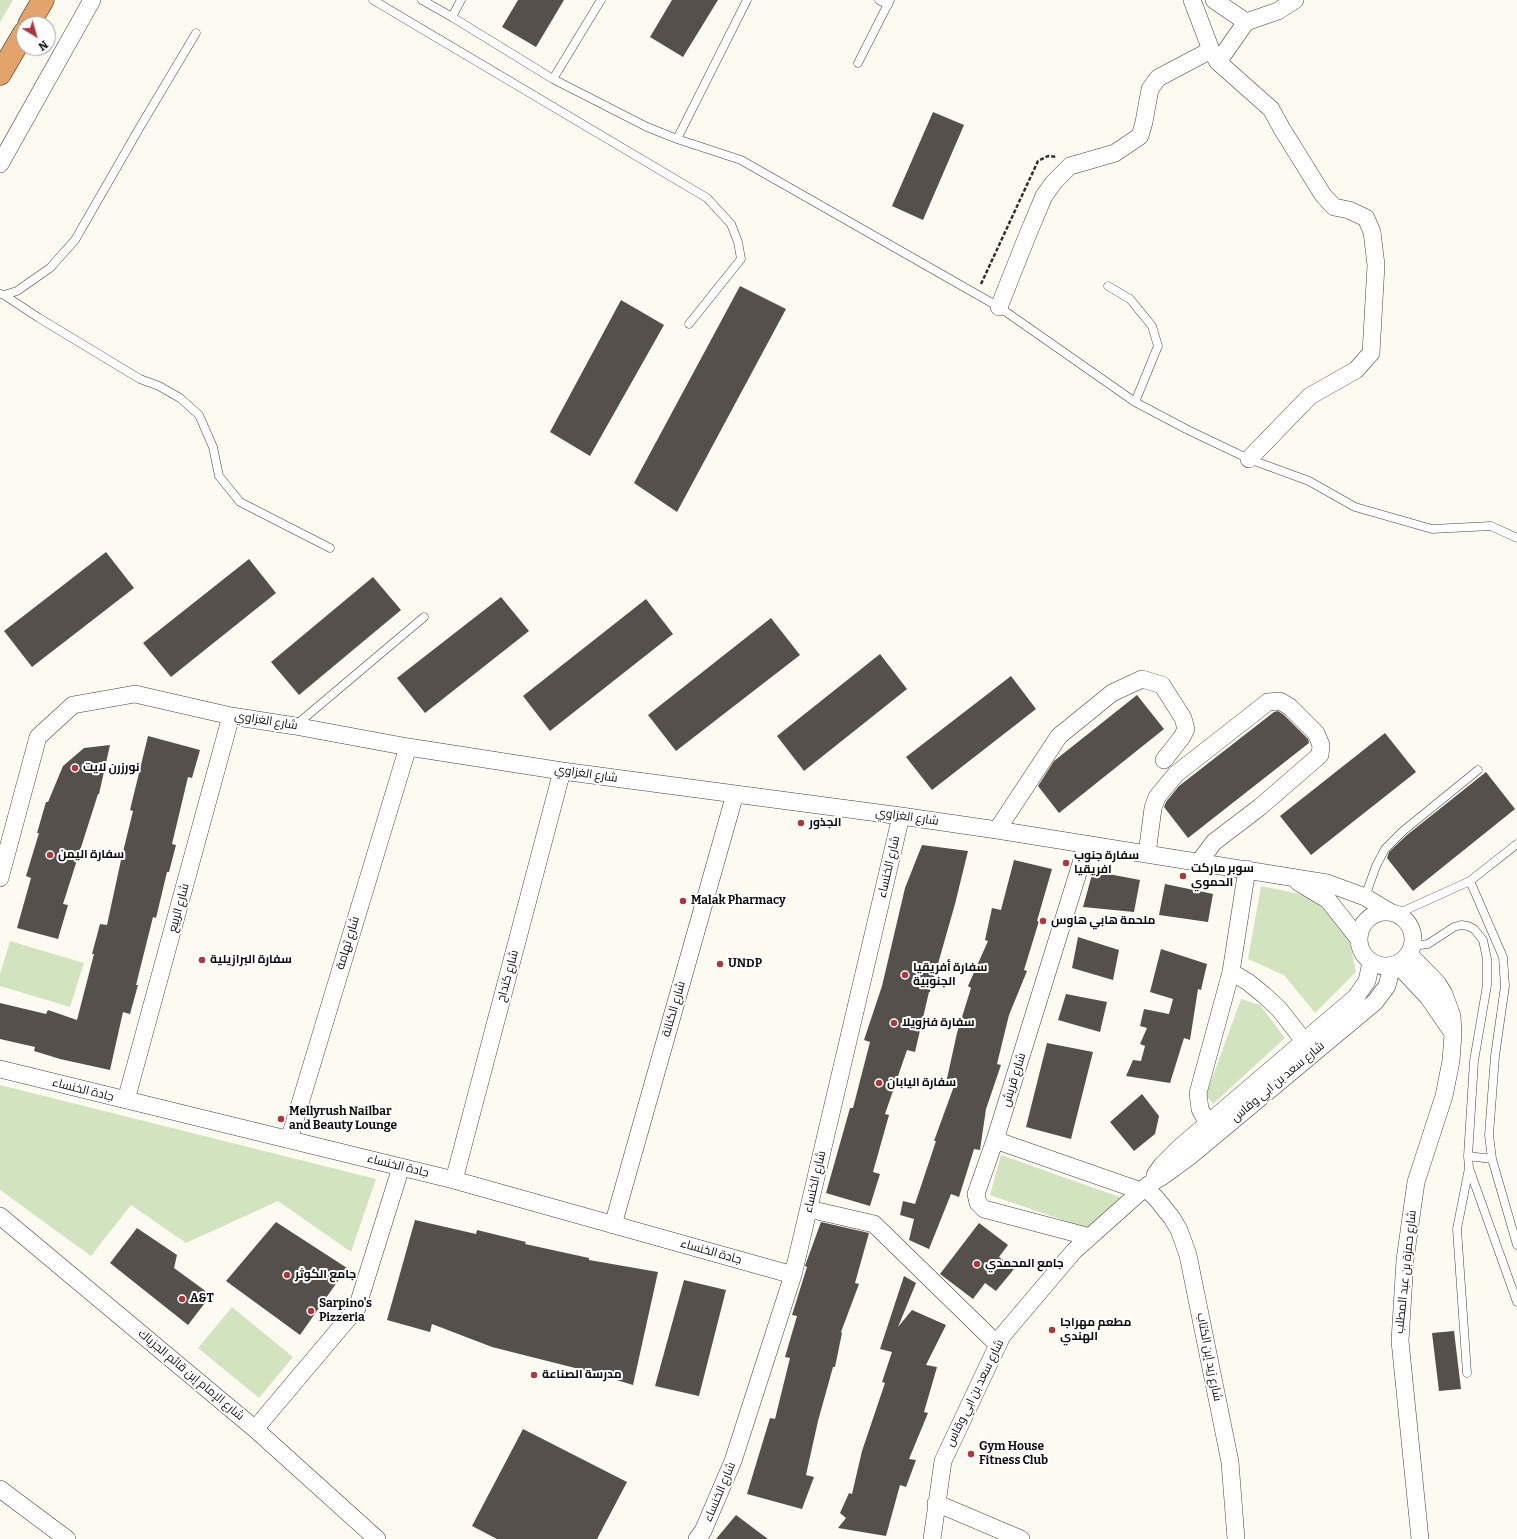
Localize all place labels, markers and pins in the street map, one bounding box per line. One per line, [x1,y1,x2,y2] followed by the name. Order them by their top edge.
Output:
[83,761,140,775] place label: نورزرن لايت
[70,763,80,773] marker: نورزرن لايت
[809,816,842,830] place label: الجذور
[796,818,806,828] marker: الجذور
[58,848,124,862] place label: سفارة اليمن
[1074,849,1139,877] place label: سفارة جنوب افريقيا
[45,850,55,860] marker: سفارة اليمن
[1061,858,1071,868] marker: سفارة جنوب افريقيا
[1191,862,1254,890] place label: سوبر ماركت الحموي
[1178,871,1188,881] marker: سوبر ماركت الحموي
[691,894,786,908] place label: Malak Pharmacy
[678,896,688,906] marker: Malak Pharmacy
[1051,914,1155,928] place label: ملحمة هابي هاوس
[1038,916,1048,926] marker: ملحمة هابي هاوس
[210,953,292,967] place label: سفارة البرازيلية
[197,955,207,965] marker: سفارة البرازيلية
[728,957,762,971] place label: UNDP
[715,959,725,969] marker: UNDP
[913,961,987,989] place label: سفارة أفريقيا الجنوبية
[900,970,910,980] marker: سفارة أفريقيا الجنوبية
[902,1016,975,1030] place label: سفارة فنزويلا
[889,1018,899,1028] marker: سفارة فنزويلا
[887,1076,956,1090] place label: سفارة اليابان
[874,1078,884,1088] marker: سفارة اليابان
[289,1105,397,1133] place label: Mellyrush Nailbar and Beauty Lounge
[276,1114,286,1124] marker: Mellyrush Nailbar and Beauty Lounge
[985,1257,1064,1271] place label: جامع المحمدي
[972,1259,982,1269] marker: جامع المحمدي
[295,1268,356,1282] place label: جامع الكوثر
[282,1270,292,1280] marker: جامع الكوثر
[190,1292,214,1306] place label: A&T
[177,1294,187,1304] marker: A&T
[319,1297,372,1325] place label: Sarpino's Pizzeria
[306,1306,316,1316] marker: Sarpino's Pizzeria
[1060,1316,1131,1344] place label: مطعم مهراجا الهندي
[1047,1325,1057,1335] marker: مطعم مهراجا الهندي
[542,1368,622,1382] place label: مدرسة الصناعة
[529,1370,539,1380] marker: مدرسة الصناعة
[979,1440,1048,1468] place label: Gym House Fitness Club
[966,1449,976,1459] marker: Gym House Fitness Club

